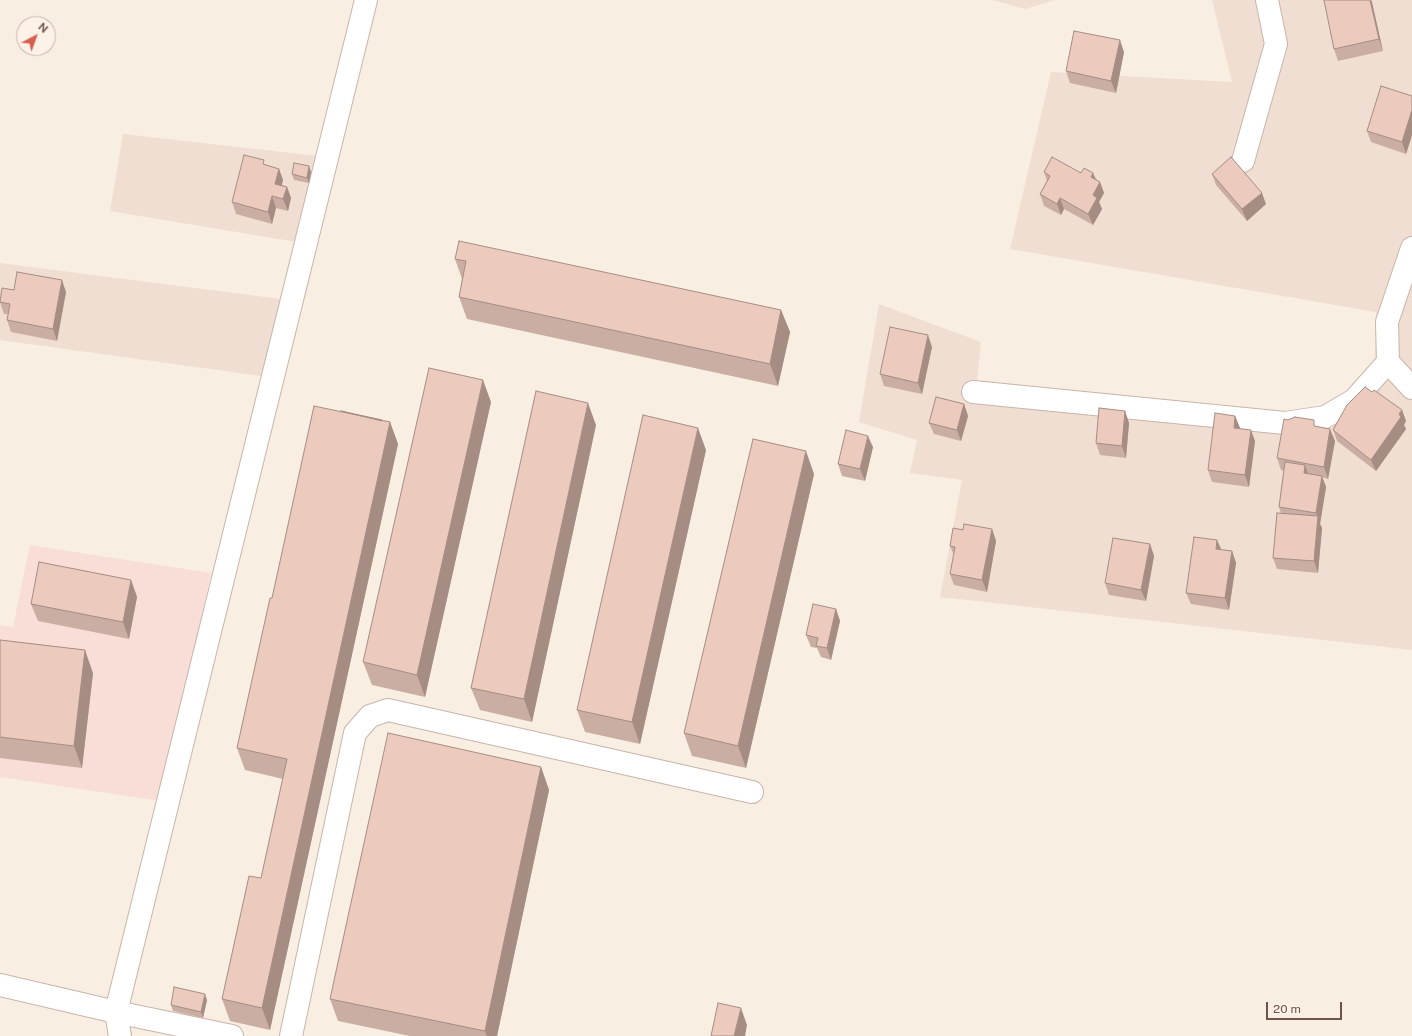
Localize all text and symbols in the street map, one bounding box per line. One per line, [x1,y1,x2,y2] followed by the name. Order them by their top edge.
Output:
[16,16,56,56] north arrow
[36,20,50,35] text: N
[1268,994,1344,1020] scale bar
[1273,1002,1301,1016] text: 20 m

